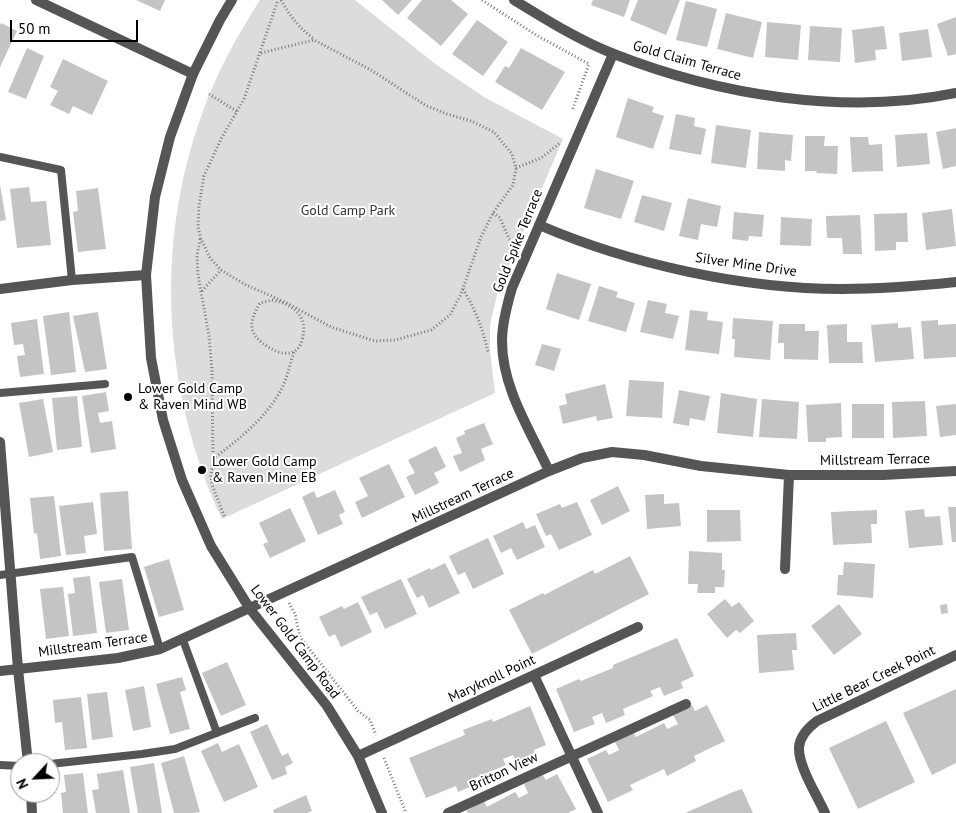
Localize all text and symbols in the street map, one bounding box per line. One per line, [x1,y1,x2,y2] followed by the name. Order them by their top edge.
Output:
[12,10,140,42] scale bar
[18,19,51,38] text: 50 m
[631,37,743,85] street label: Gold Claim Terrace
[490,187,546,295] street label: Gold Spike Terrace
[301,203,395,219] park label: Gold Camp Park
[694,250,798,280] street label: Silver Mine Drive
[138,381,247,414] place label: Lower Gold Camp & Raven Mind WB
[122,391,134,403] marker: Lower Gold Camp & Raven Mind WB
[820,451,930,469] street label: Millstream Terrace
[212,454,317,487] place label: Lower Gold Camp & Raven Mine EB
[196,464,208,476] marker: Lower Gold Camp & Raven Mine EB
[410,465,516,527] street label: Millstream Terrace
[247,582,343,702] street label: Lower Gold Camp Road
[37,629,149,661] street label: Millstream Terrace
[810,642,938,716] street label: Little Bear Creek Point
[446,652,538,706] street label: Maryknoll Point
[467,749,541,795] street label: Britton View
[10,753,60,803] north arrow
[12,776,32,792] text: N

